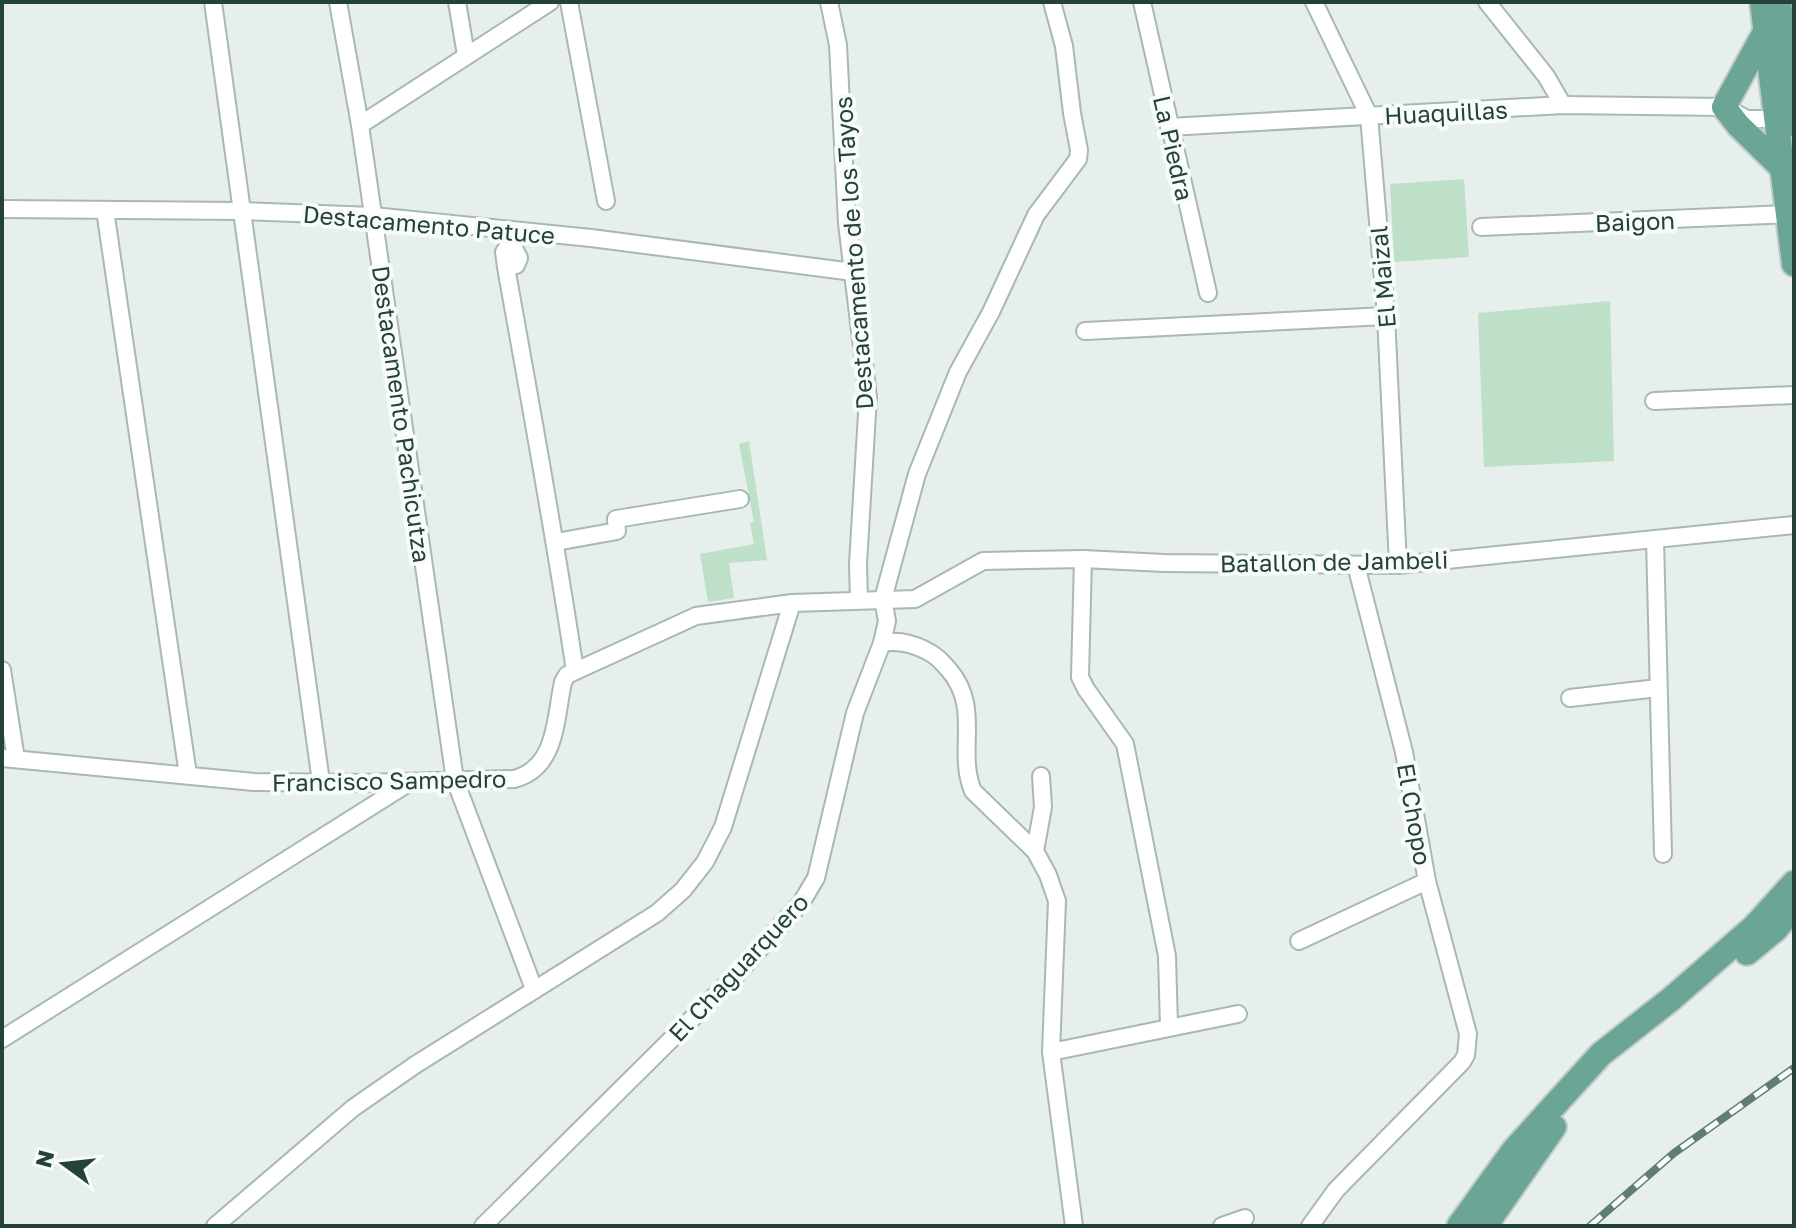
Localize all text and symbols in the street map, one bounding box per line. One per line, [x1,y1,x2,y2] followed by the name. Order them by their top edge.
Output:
[1148,93,1200,203] street label: La Piedra
[1383,94,1509,130] street label: Huaquillas
[828,95,878,411] street label: Destacamento de los Tayos
[302,199,556,249] street label: Destacamento Patuce
[1595,205,1675,237] street label: Baigon
[1363,225,1401,329] street label: El Maizal
[367,264,437,564] street label: Destacamento Pachicutza
[1220,545,1448,577] street label: Batallon de Jambeli
[1392,761,1438,867] street label: El Chopo
[271,763,507,797] street label: Francisco Sampedro
[662,887,814,1047] street label: El Chaguarquero
[24,1124,104,1204] north arrow
[29,1147,59,1170] text: N

